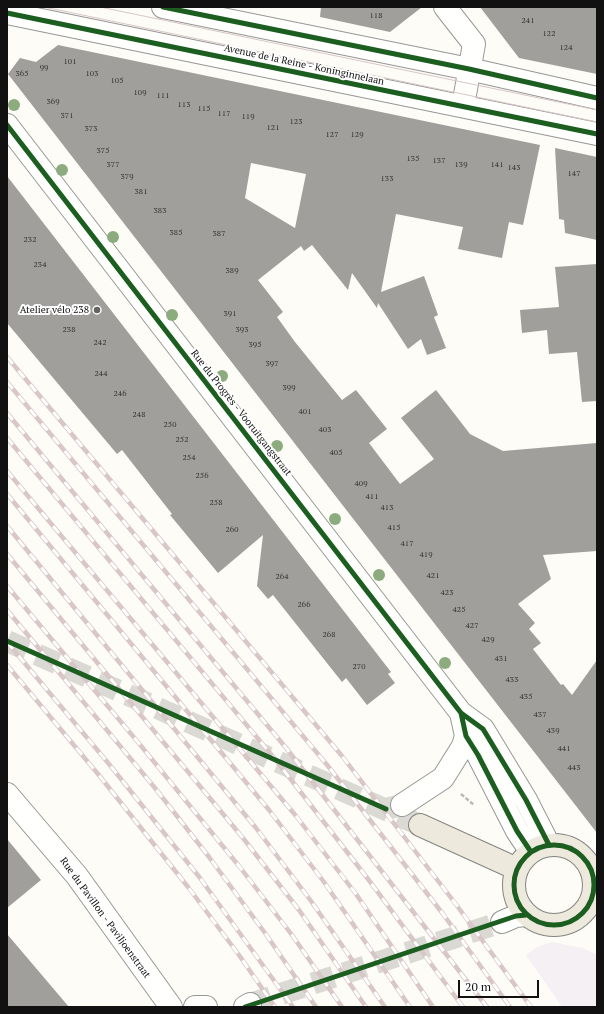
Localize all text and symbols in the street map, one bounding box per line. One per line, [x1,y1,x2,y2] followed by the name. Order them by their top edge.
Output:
[370,11,382,21] house number: 118
[522,16,534,26] house number: 241
[543,29,555,39] house number: 122
[223,42,385,88] street label: Avenue de la Reine - Koninginnelaan
[560,43,572,53] house number: 124
[64,57,76,67] house number: 101
[40,63,48,73] house number: 99
[16,69,28,79] house number: 365
[86,69,98,79] house number: 103
[111,76,123,86] house number: 105
[134,88,146,98] house number: 109
[157,91,169,101] house number: 111
[47,97,59,107] house number: 369
[178,100,190,110] house number: 113
[198,104,210,114] house number: 115
[218,109,230,119] house number: 117
[61,111,73,121] house number: 371
[242,112,254,122] house number: 119
[290,117,302,127] house number: 123
[267,123,279,133] house number: 121
[85,124,97,134] house number: 373
[326,130,338,140] house number: 127
[351,130,363,140] house number: 129
[97,146,109,156] house number: 375
[407,154,419,164] house number: 135
[433,156,445,166] house number: 137
[107,160,119,170] house number: 377
[455,160,467,170] house number: 139
[491,160,503,170] house number: 141
[508,163,520,173] house number: 143
[568,169,580,179] house number: 147
[121,172,133,182] house number: 379
[381,174,393,184] house number: 133
[135,187,147,197] house number: 381
[154,206,166,216] house number: 383
[170,228,182,238] house number: 385
[213,229,225,239] house number: 387
[24,235,36,245] house number: 232
[34,260,46,270] house number: 234
[226,266,238,276] house number: 389
[20,304,89,316] place label: Atelier vélo 238
[92,305,102,315] marker: Atelier vélo 238
[224,309,236,319] house number: 391
[63,325,75,335] house number: 238
[236,325,248,335] house number: 393
[94,338,106,348] house number: 242
[249,340,261,350] house number: 395
[188,348,294,478] street label: Rue du Progrès - Vooruitgangstraat
[266,359,278,369] house number: 397
[95,369,107,379] house number: 244
[283,383,295,393] house number: 399
[114,389,126,399] house number: 246
[299,407,311,417] house number: 401
[133,410,145,420] house number: 248
[164,420,176,430] house number: 250
[319,425,331,435] house number: 403
[176,435,188,445] house number: 252
[330,448,342,458] house number: 405
[183,453,195,463] house number: 254
[196,471,208,481] house number: 256
[355,479,367,489] house number: 409
[366,492,378,502] house number: 411
[210,498,222,508] house number: 258
[381,503,393,513] house number: 413
[388,523,400,533] house number: 415
[226,525,238,535] house number: 260
[401,539,413,549] house number: 417
[420,550,432,560] house number: 419
[427,571,439,581] house number: 421
[276,572,288,582] house number: 264
[441,588,453,598] house number: 423
[298,600,310,610] house number: 266
[453,605,465,615] house number: 425
[466,621,478,631] house number: 427
[323,630,335,640] house number: 268
[482,635,494,645] house number: 429
[495,654,507,664] house number: 431
[353,662,365,672] house number: 270
[506,675,518,685] house number: 433
[520,692,532,702] house number: 435
[534,710,546,720] house number: 437
[547,726,559,736] house number: 439
[558,744,570,754] house number: 441
[568,763,580,773] house number: 443
[57,855,153,981] street label: Rue du Pavillon - Paviljoenstraat
[460,972,541,998] scale bar
[465,979,491,994] text: 20 m

